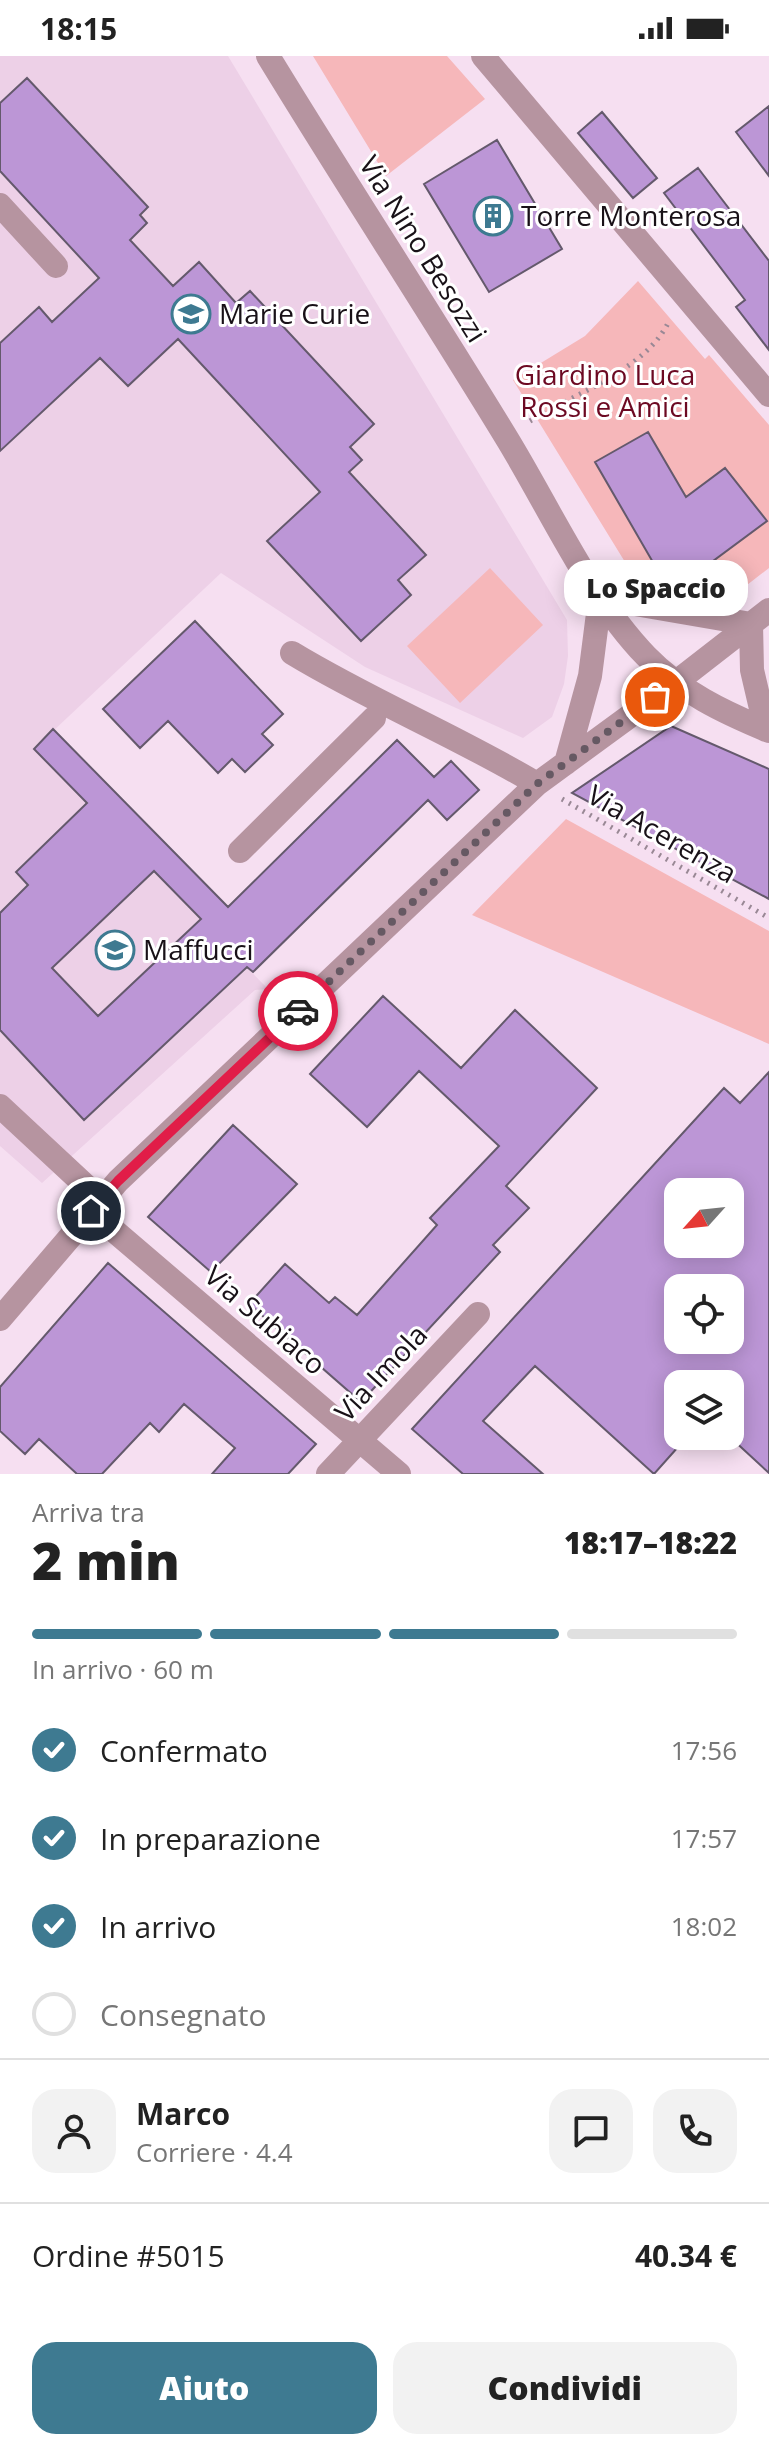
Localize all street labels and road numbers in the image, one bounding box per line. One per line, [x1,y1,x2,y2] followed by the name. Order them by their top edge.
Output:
[351,148,496,349] street label: Via Nino Besozzi
[581,775,744,891] street label: Via Acerenza
[197,1256,334,1383] street label: Via Subiaco
[326,1316,435,1429] street label: Via Imola

